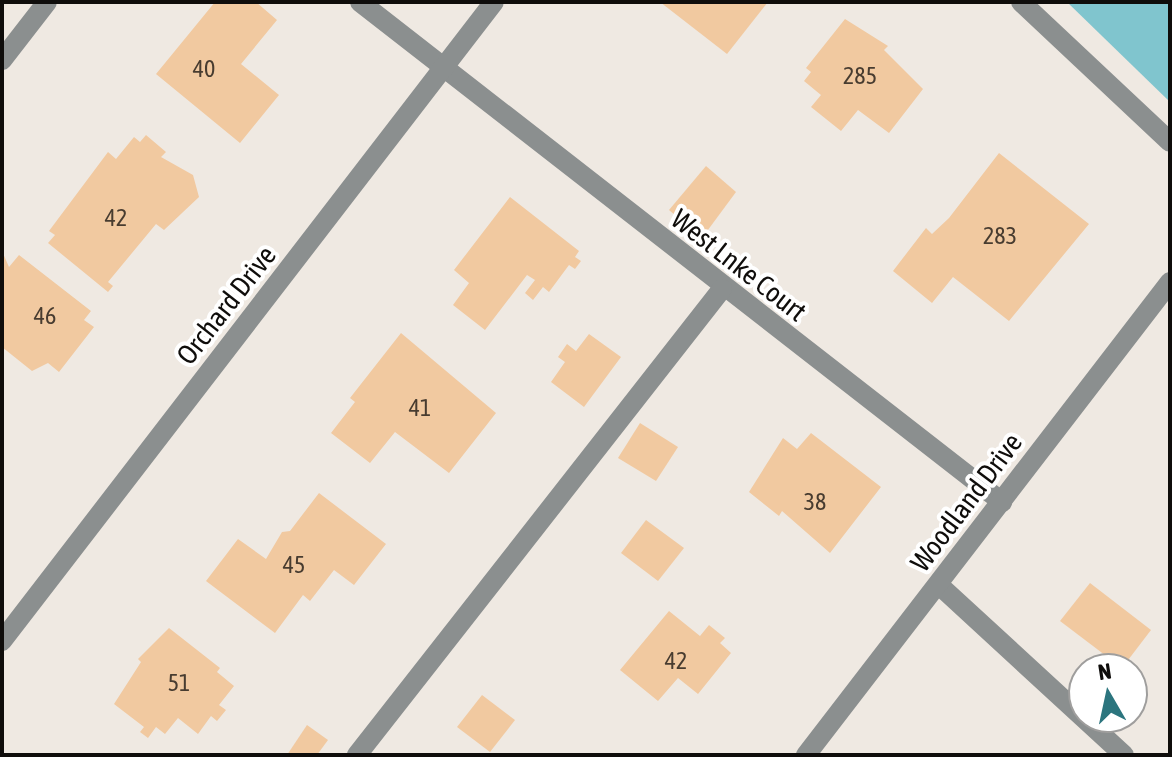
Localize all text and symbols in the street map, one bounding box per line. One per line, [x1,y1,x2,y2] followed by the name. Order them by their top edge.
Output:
[193,55,215,83] house number: 40
[843,62,877,90] house number: 285
[665,202,813,328] street label: West Lnke Court
[105,204,127,232] house number: 42
[983,222,1017,250] house number: 283
[169,239,283,371] street label: Orchard Drive
[34,302,56,330] house number: 46
[409,394,431,422] house number: 41
[903,426,1029,578] street label: Woodland Drive
[804,488,826,516] house number: 38
[283,551,305,579] house number: 45
[665,647,687,675] house number: 42
[1068,653,1148,733] north arrow
[1096,657,1113,685] text: N
[168,669,190,697] house number: 51

